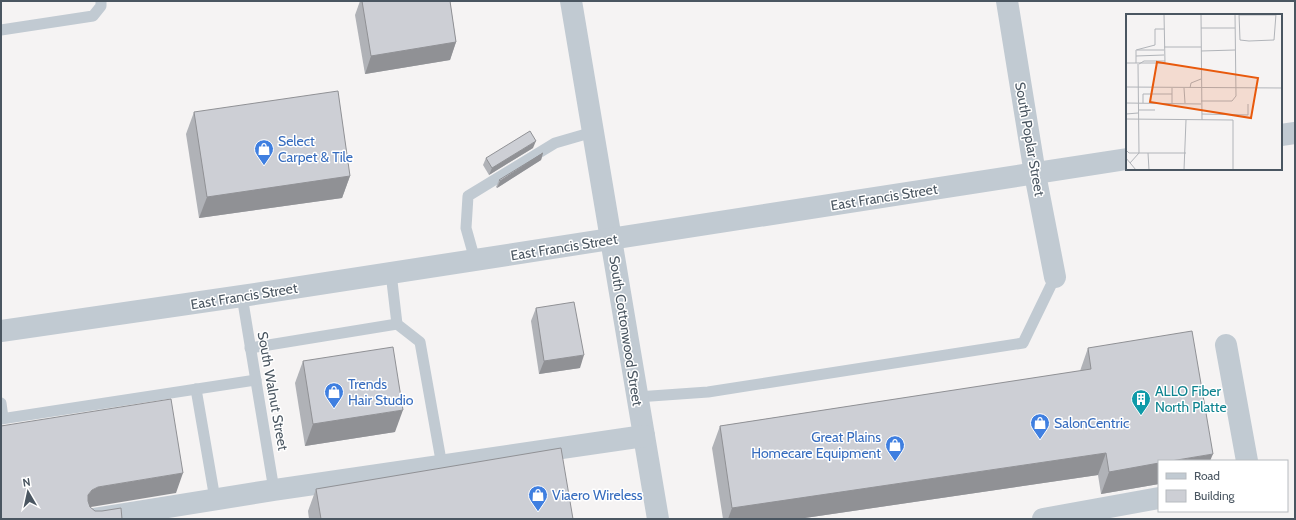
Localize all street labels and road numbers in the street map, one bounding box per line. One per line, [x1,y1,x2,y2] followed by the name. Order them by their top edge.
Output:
[1011,81,1049,198] street label: South Poplar Street
[829,180,939,214] street label: East Francis Street
[509,230,619,264] street label: East Francis Street
[605,255,647,408] street label: South Cottonwood Street
[189,279,299,313] street label: East Francis Street
[254,330,292,452] street label: South Walnut Street

